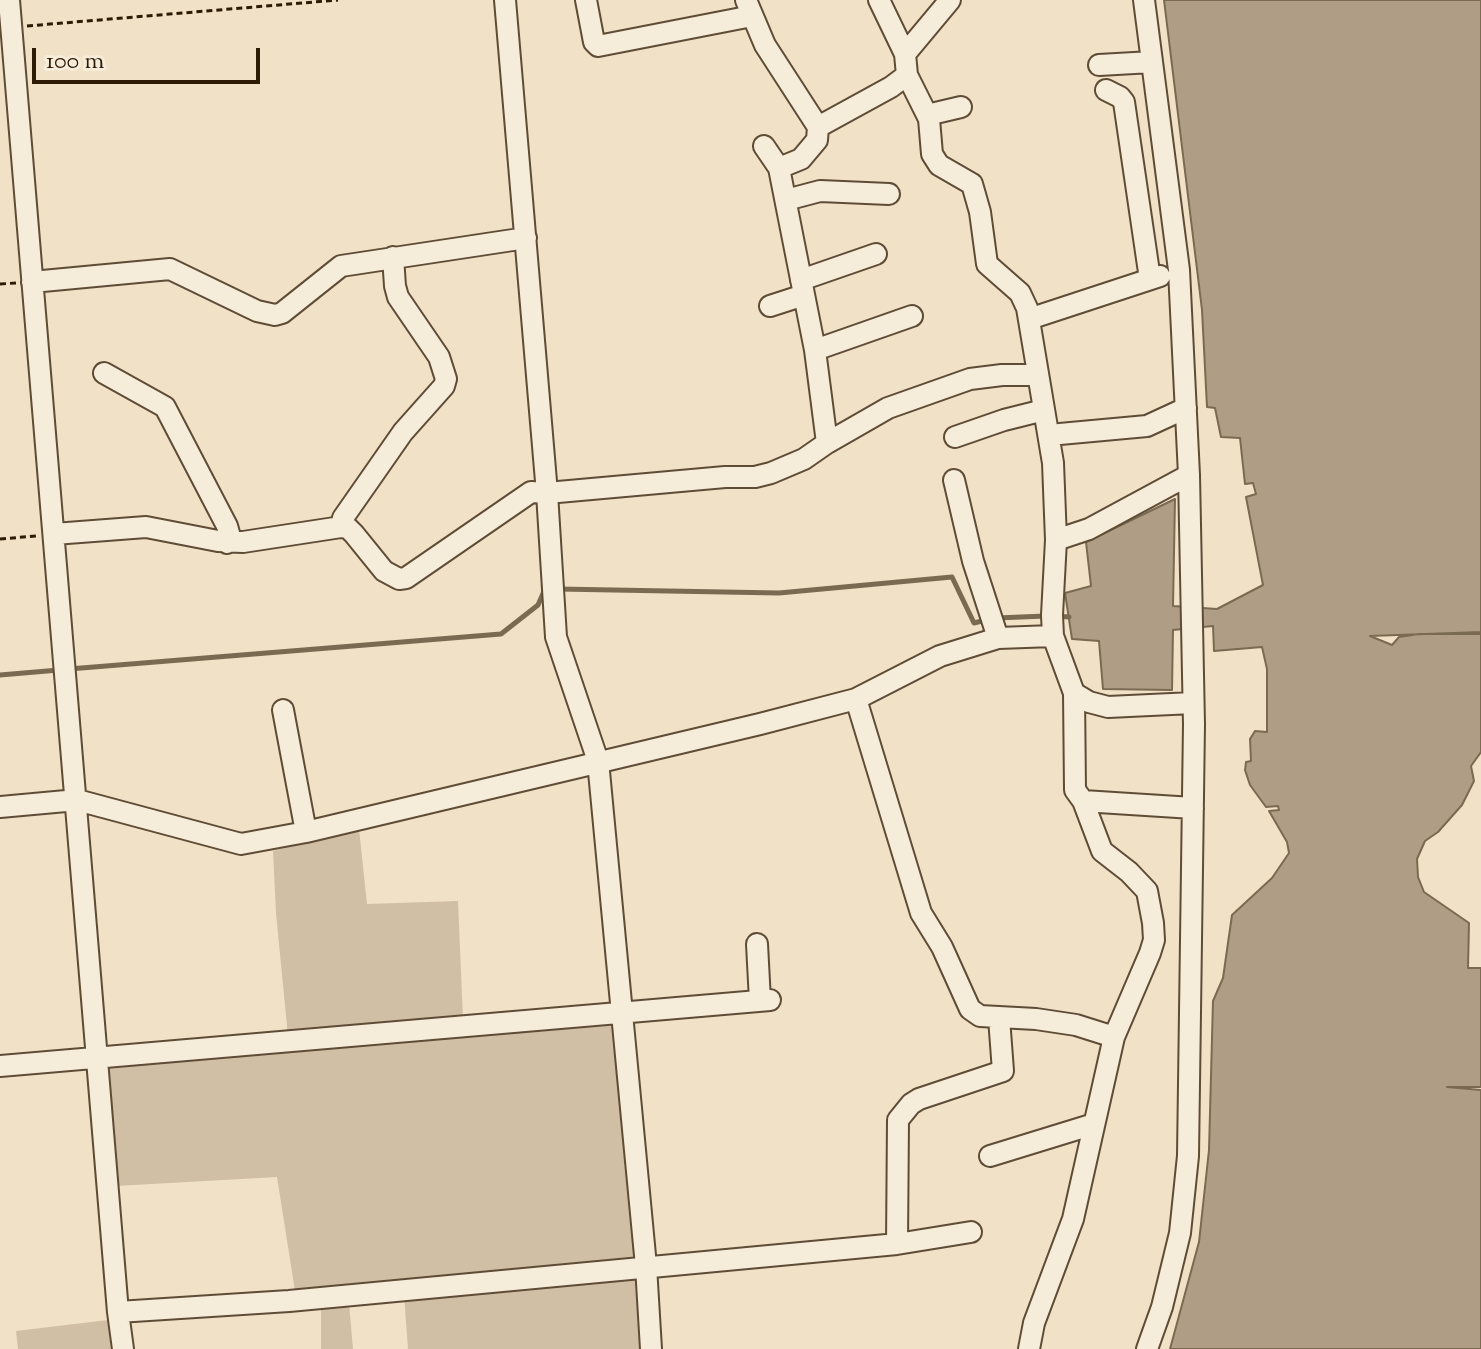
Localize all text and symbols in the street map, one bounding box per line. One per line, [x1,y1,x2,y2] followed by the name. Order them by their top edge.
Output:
[36,32,264,82] scale bar
[46,45,104,79] text: 100 m

